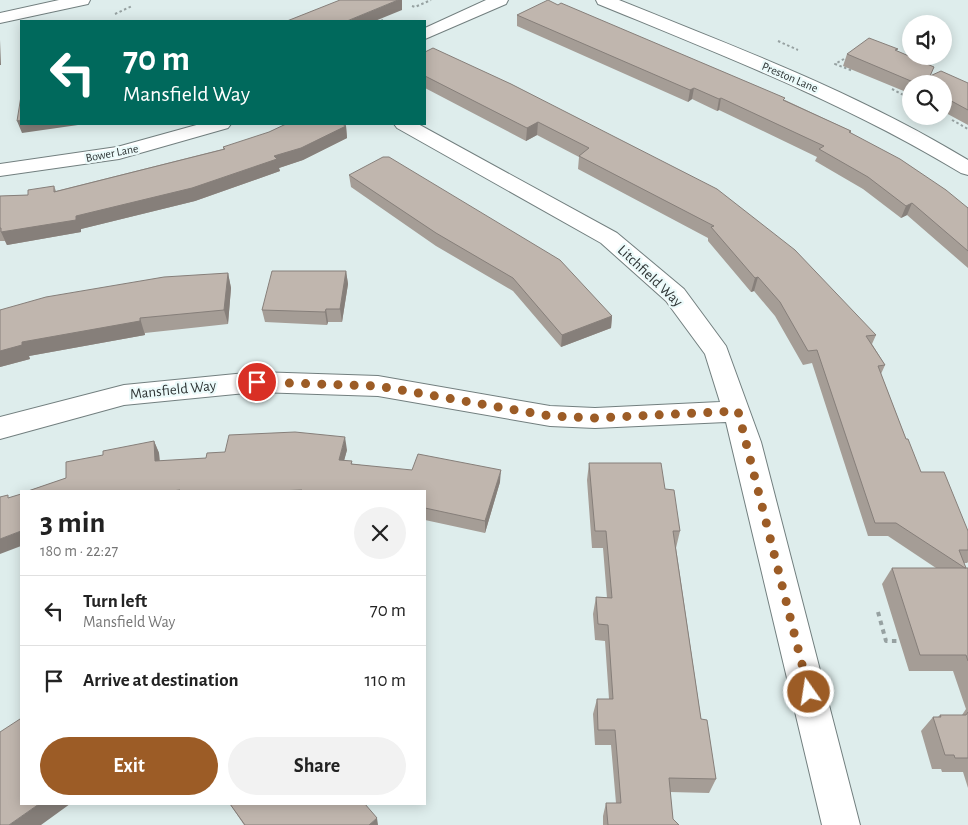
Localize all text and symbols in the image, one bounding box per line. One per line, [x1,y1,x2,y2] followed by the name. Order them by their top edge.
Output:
[902,15,952,125] map controls
[902,15,952,65] button: sound
[40,40,105,105] icon: left
[123,42,190,77] text: 70 m
[760,60,820,94] street label: Preston Lane
[902,75,952,125] button: search
[123,83,250,105] text: Mansfield Way
[85,142,139,164] street label: Bower Lane
[615,242,686,310] street label: Litchfield Way
[236,361,278,403] pin
[243,368,271,396] icon: arrive
[129,378,217,402] street label: Mansfield Way
[354,507,406,559] button: close
[40,508,105,538] text: 3 min
[40,543,118,559] text: 180 m · 22:27
[83,592,147,611] text: Turn left
[40,597,68,625] icon: left
[370,601,406,620] text: 70 m
[83,614,175,630] text: Mansfield Way
[782,665,834,717] position arrow
[40,667,68,695] icon: arrive
[83,671,239,690] text: Arrive at destination
[365,671,406,690] text: 110 m
[40,737,218,795] button: Exit
[228,737,406,795] button: Share

